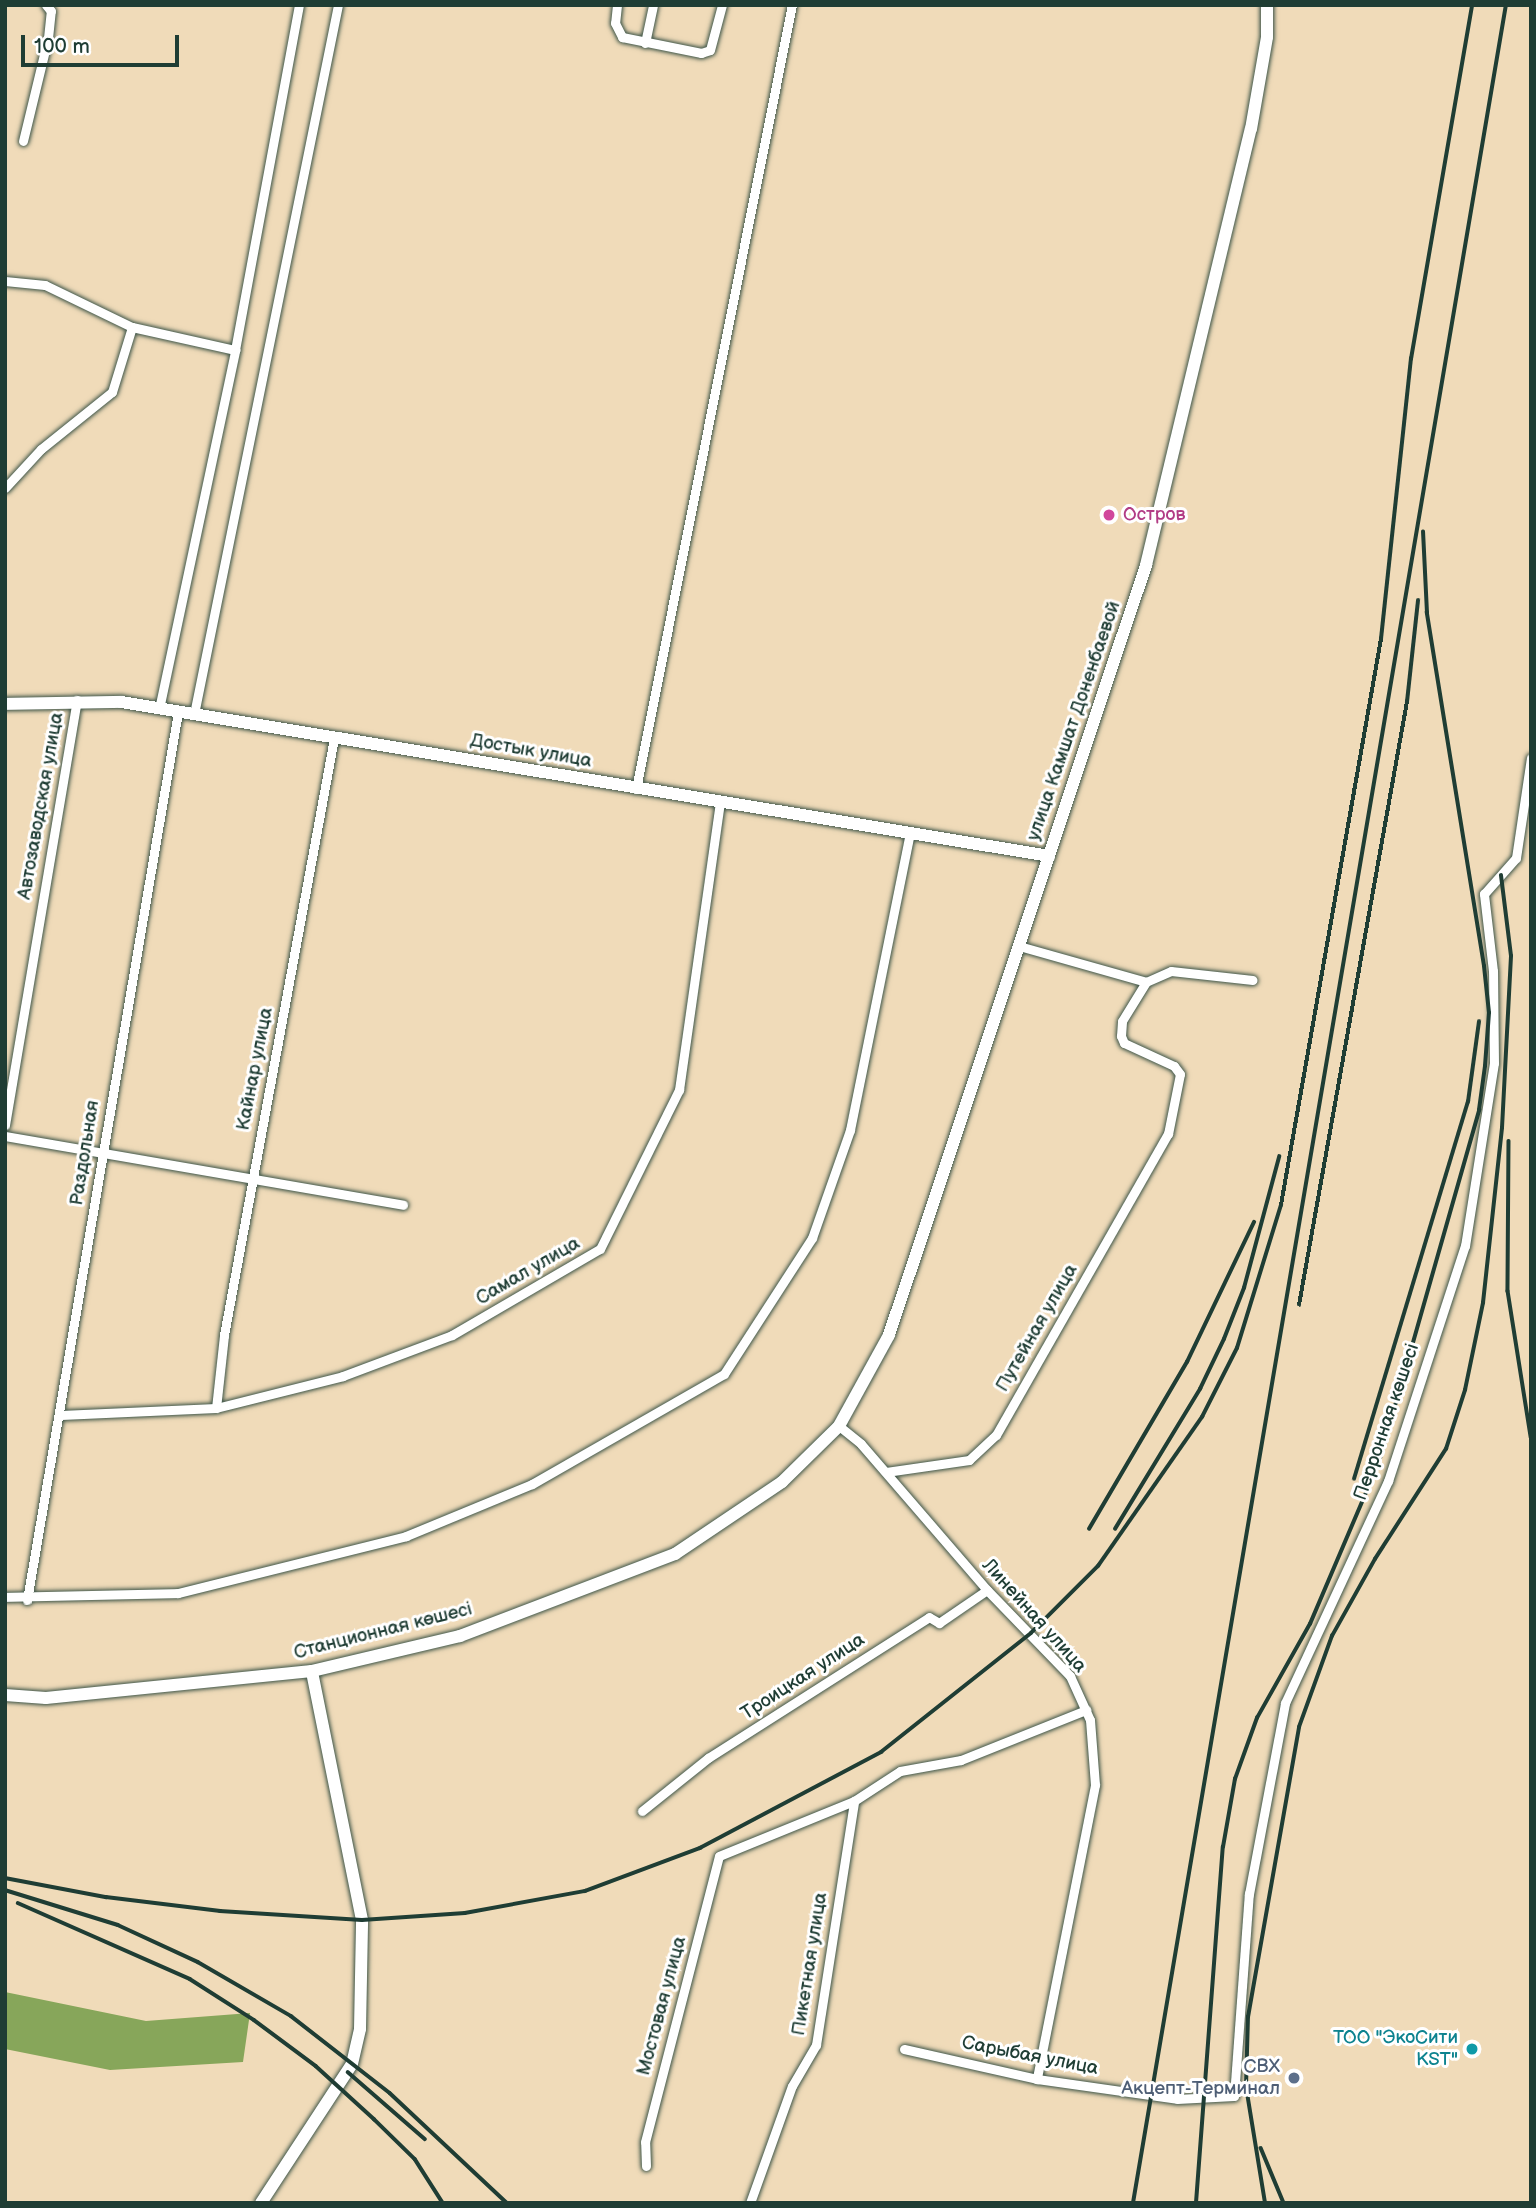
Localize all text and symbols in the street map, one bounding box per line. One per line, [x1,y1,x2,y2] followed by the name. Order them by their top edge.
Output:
[24,21,182,65] scale bar
[34,34,90,59] text: 100 m
[1123,504,1185,526] place label: Остров
[1101,507,1117,523] marker: Остров
[1022,598,1126,844] street label: улица Камшат Доненбаевой
[13,711,69,901] street label: Автозаводская улица
[468,729,594,773] street label: Достык улица
[232,1006,278,1132] street label: Кайнар улица
[65,1099,105,1207] street label: Раздольная
[472,1232,584,1310] street label: Самал улица
[991,1260,1083,1396] street label: Путейная улица
[1350,1341,1424,1503] street label: Перронная көшесі
[977,1554,1091,1678] street label: Линейная улица
[291,1598,475,1664] street label: Станционная көшесі
[737,1629,869,1725] street label: Троицкая улица
[787,1891,833,2037] street label: Пикетная улица
[632,1934,692,2078] street label: Мостовая улица
[1333,2027,1458,2071] place label: ТОО "ЭкоСити KST"
[960,2032,1100,2080] street label: Сарыбая улица
[1464,2041,1480,2057] marker: ТОО "ЭкоСити KST"
[1122,2056,1280,2100] place label: СВХ Акцепт-Терминал
[1286,2070,1302,2086] marker: СВХ Акцепт-Терминал

